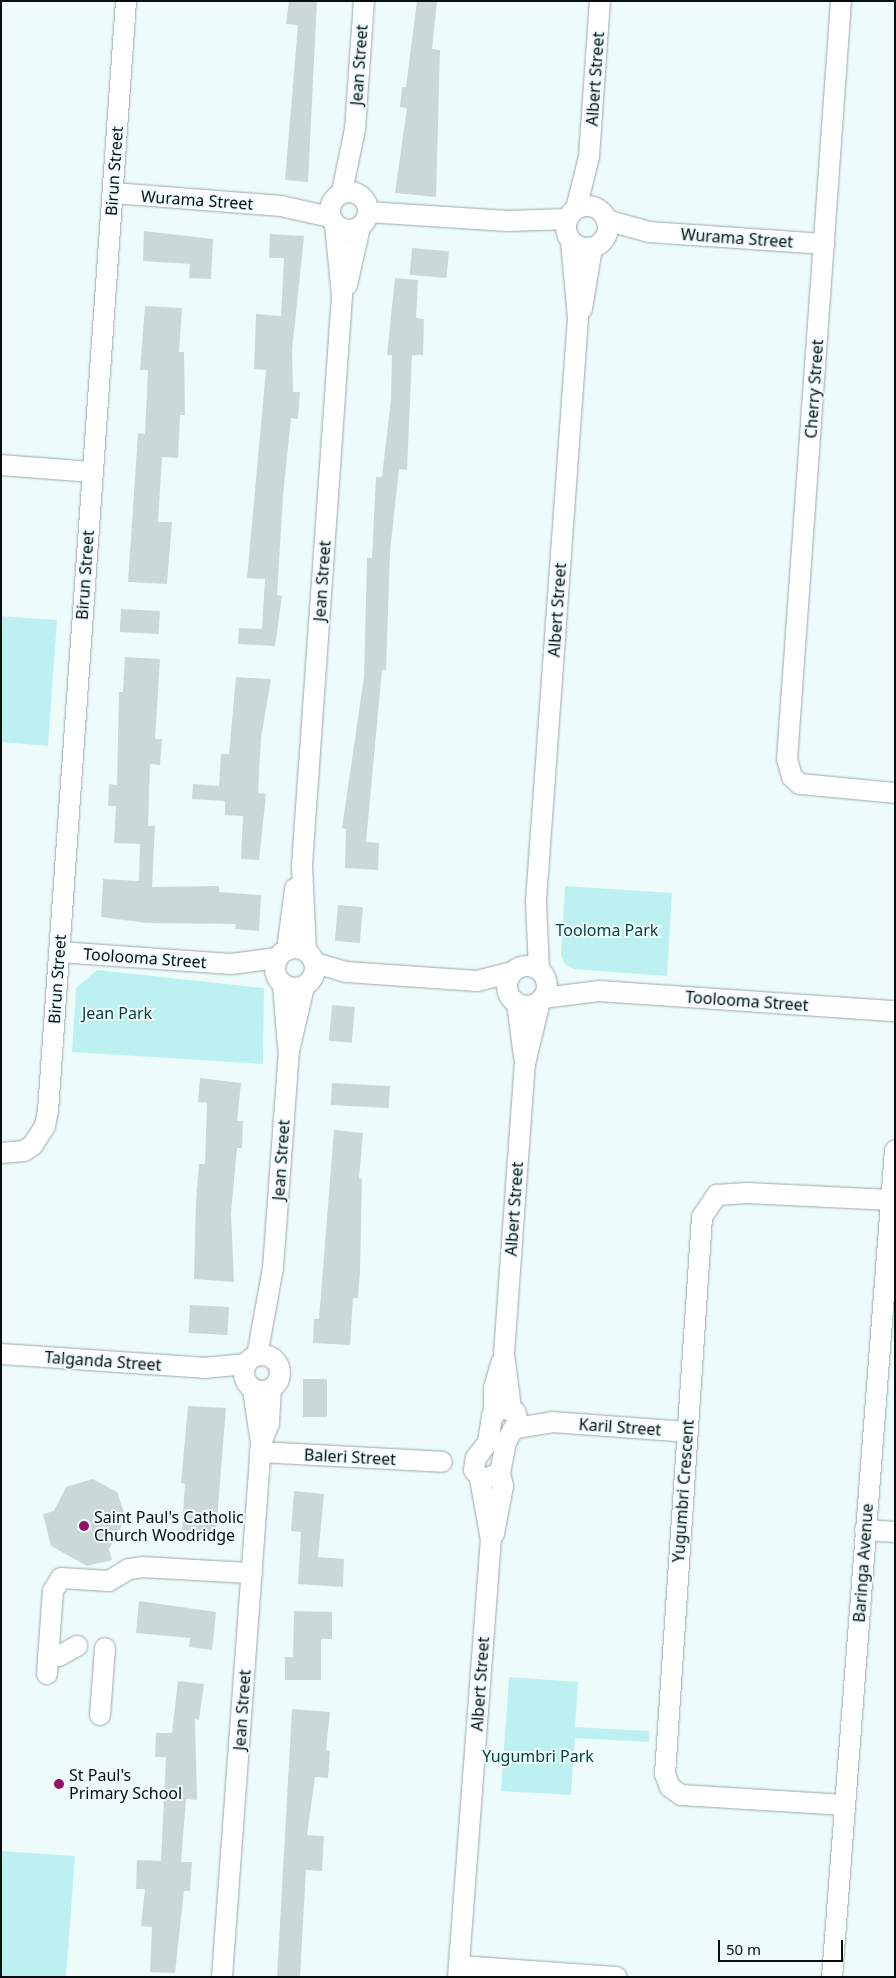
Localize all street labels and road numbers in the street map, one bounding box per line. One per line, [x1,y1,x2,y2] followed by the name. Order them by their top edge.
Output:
[347,24,371,106] street label: Jean Street
[582,31,608,127] street label: Albert Street
[101,126,127,216] street label: Birun Street
[140,186,254,214] street label: Wurama Street
[680,224,794,252] street label: Wurama Street
[801,339,827,439] street label: Cherry Street
[72,530,98,620] street label: Birun Street
[310,540,334,622] street label: Jean Street
[544,562,570,658] street label: Albert Street
[44,934,70,1024] street label: Birun Street
[83,944,207,972] street label: Toolooma Street
[685,987,809,1015] street label: Toolooma Street
[269,1119,293,1201] street label: Jean Street
[501,1161,527,1257] street label: Albert Street
[44,1347,162,1375] street label: Talganda Street
[578,1415,662,1439] street label: Karil Street
[668,1419,698,1563] street label: Yugumbri Crescent
[304,1445,396,1469] street label: Baleri Street
[849,1503,877,1623] street label: Baringa Avenue
[467,1636,493,1732] street label: Albert Street
[230,1669,254,1751] street label: Jean Street

